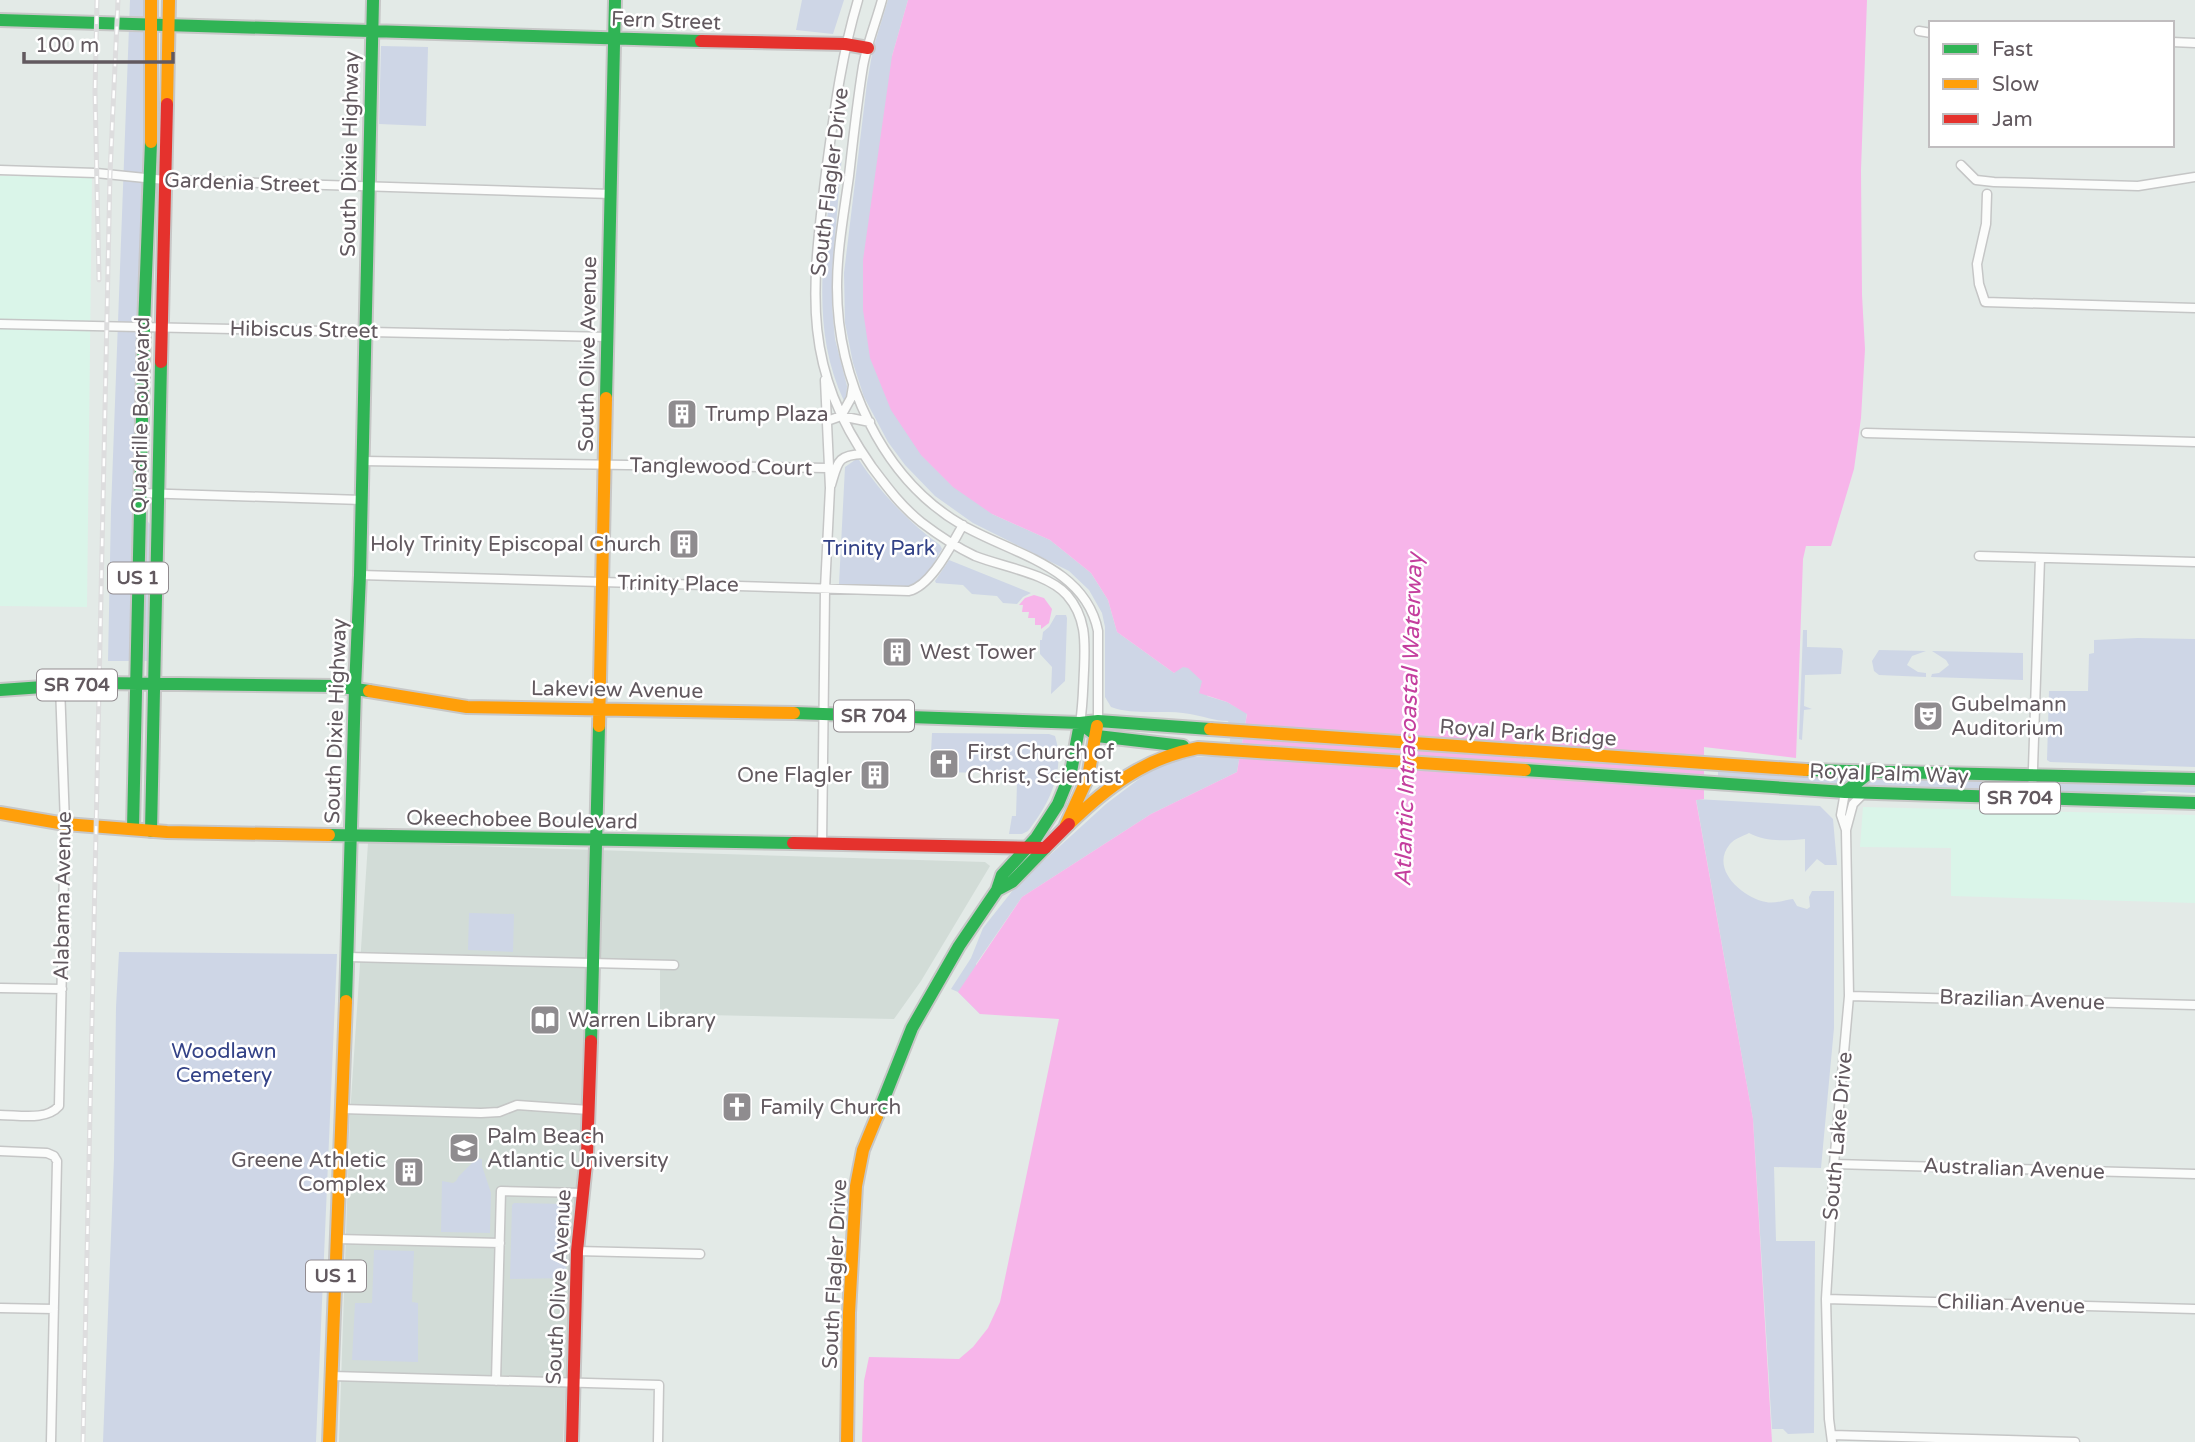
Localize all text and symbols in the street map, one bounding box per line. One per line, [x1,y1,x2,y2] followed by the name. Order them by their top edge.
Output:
[611,7,721,35] street label: Fern Street
[24,21,173,65] scale bar
[1929,21,2174,147] legend
[35,33,99,58] text: 100 m
[1992,37,2033,62] text: Fast
[336,51,364,257] street label: South Dixie Highway
[1992,72,2040,97] text: Slow
[806,86,854,278] street label: South Flagler Drive
[1992,107,2033,132] text: Jam
[164,168,320,198] street label: Gardenia Street
[574,256,602,452] street label: South Olive Avenue
[127,316,155,514] street label: Quadrille Boulevard
[229,316,379,344] street label: Hibiscus Street
[665,397,699,431] building icon: Trump Plaza
[705,402,829,427] place label: Trump Plaza
[630,453,812,481] street label: Tanglewood Court
[667,527,701,561] building icon: Holy Trinity Episcopal Church
[370,532,661,557] place label: Holy Trinity Episcopal Church
[823,536,935,561] park label: Trinity Park
[1389,550,1429,887] water label: Atlantic Intracoastal Waterway
[108,562,168,594] road number: US 1
[617,570,739,598] street label: Trinity Place
[320,618,352,824] street label: South Dixie Highway
[880,635,914,669] building icon: West Tower
[920,640,1036,665] place label: West Tower
[37,670,117,700] road number: SR 704
[531,676,703,704] street label: Lakeview Avenue
[1951,692,2067,741] place label: Gubelmann Auditorium
[1911,699,1945,733] theatre icon: Gubelmann Auditorium
[834,701,914,732] road number: SR 704
[1439,714,1618,752] street label: Royal Park Bridge
[967,740,1122,789] place label: First Church of Christ, Scientist
[927,747,961,781] church icon: First Church of Christ, Scientist
[858,758,892,792] building icon: One Flagler
[1809,759,1969,789] street label: Royal Palm Way
[737,763,852,788] place label: One Flagler
[1980,782,2060,814] road number: SR 704
[406,805,638,835] street label: Okeechobee Boulevard
[49,811,77,981] street label: Alabama Avenue
[1939,985,2105,1015] street label: Brazilian Avenue
[528,1003,562,1037] library icon: Warren Library
[568,1008,716,1033] place label: Warren Library
[171,1039,277,1088] park label: Woodlawn Cemetery
[1818,1051,1858,1221] street label: South Lake Drive
[720,1090,754,1124] church icon: Family Church
[760,1095,901,1120] place label: Family Church
[487,1124,669,1173] place label: Palm Beach Atlantic University
[447,1131,481,1165] school or university icon: Palm Beach Atlantic University
[231,1148,386,1197] place label: Greene Athletic Complex
[1923,1153,2105,1185] street label: Australian Avenue
[392,1155,426,1189] building icon: Greene Athletic Complex
[818,1178,852,1370] street label: South Flagler Drive
[541,1189,577,1385] street label: South Olive Avenue
[306,1260,366,1292] road number: US 1
[1936,1289,2086,1319] street label: Chilian Avenue

